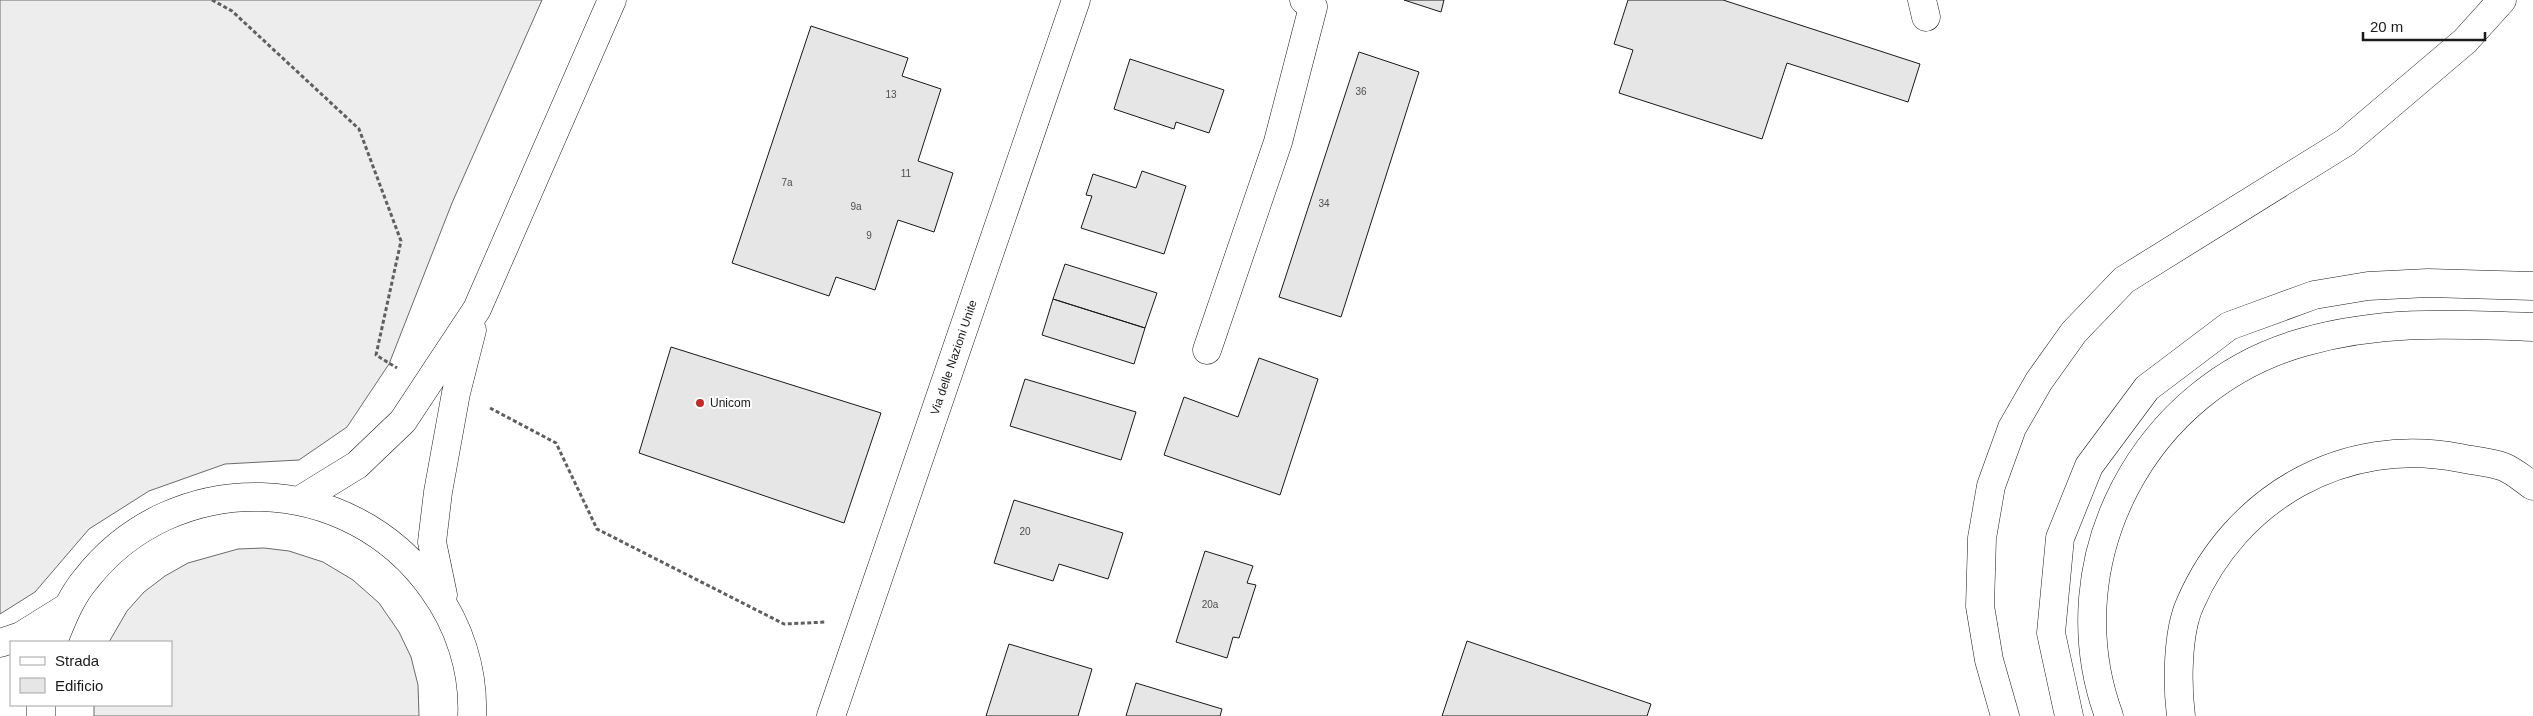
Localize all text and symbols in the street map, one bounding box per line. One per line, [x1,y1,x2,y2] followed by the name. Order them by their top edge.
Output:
[2363,10,2486,42] scale bar
[2370,18,2403,35] text: 20 m
[1355,86,1367,97] house number: 36
[885,89,897,100] house number: 13
[901,168,912,179] house number: 11
[781,177,793,188] house number: 7a
[1318,198,1330,209] house number: 34
[850,201,862,212] house number: 9a
[866,230,872,241] house number: 9
[928,298,980,417] street label: Via delle Nazioni Unite
[710,396,751,410] place label: Unicom
[694,397,706,409] marker: Unicom
[1019,526,1031,537] house number: 20
[1202,599,1219,610] house number: 20a
[10,641,172,706] legend
[55,652,100,669] text: Strada
[55,677,103,694] text: Edificio

